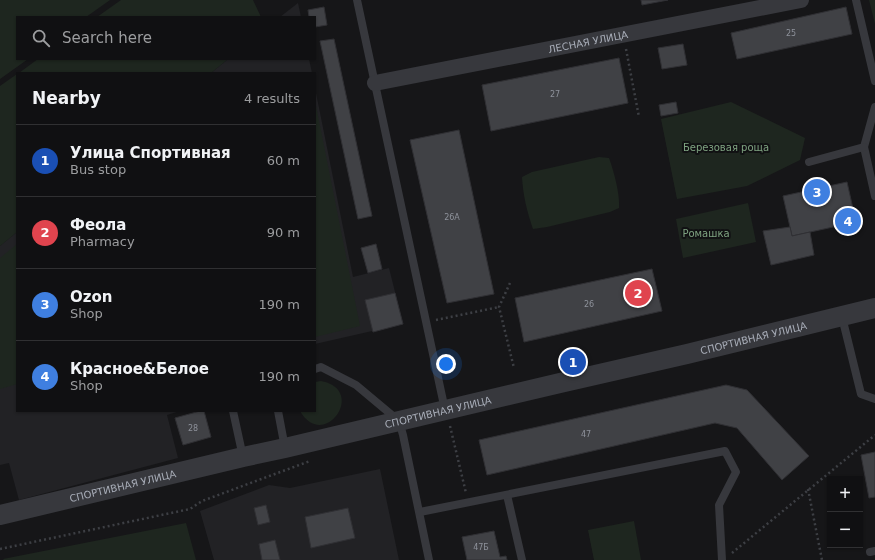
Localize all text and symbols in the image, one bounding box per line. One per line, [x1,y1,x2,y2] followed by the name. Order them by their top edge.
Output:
[16,16,316,60] search box
[30,27,52,49] icon: search
[547,28,629,55] street label: ЛЕСНАЯ УЛИЦА
[62,29,152,47] text: Search here
[786,29,796,38] house number: 25
[32,88,101,108] text: Nearby
[550,90,560,99] house number: 27
[244,91,300,106] text: 4 results
[683,142,769,153] park label: Березовая роща
[70,144,231,162] text: Улица Спортивная
[40,153,50,168] text: 1
[267,153,300,168] text: 60 m
[70,162,126,177] text: Bus stop
[804,177,830,207] pin: 3
[835,206,861,236] pin: 4
[444,213,460,222] house number: 26А
[70,216,126,234] text: Феола
[40,225,50,240] text: 2
[267,225,300,240] text: 90 m
[682,228,730,239] park label: Ромашка
[70,234,135,249] text: Pharmacy
[625,278,651,308] pin: 2
[70,288,112,306] text: Ozon
[40,297,50,312] text: 3
[258,297,300,312] text: 190 m
[584,300,594,309] house number: 26
[70,306,103,321] text: Shop
[699,319,808,356] street label: СПОРТИВНАЯ УЛИЦА
[560,347,586,377] pin: 1
[436,354,456,374] your location
[70,360,209,378] text: Красное&Белое
[40,369,50,384] text: 4
[258,369,300,384] text: 190 m
[70,378,103,393] text: Shop
[384,394,493,430] street label: СПОРТИВНАЯ УЛИЦА
[188,424,198,433] house number: 28
[581,430,591,439] house number: 47
[68,468,177,504] street label: СПОРТИВНАЯ УЛИЦА
[827,476,863,548] map controls
[827,476,863,512] button: +
[827,512,863,548] button: −
[473,543,489,552] house number: 47Б

